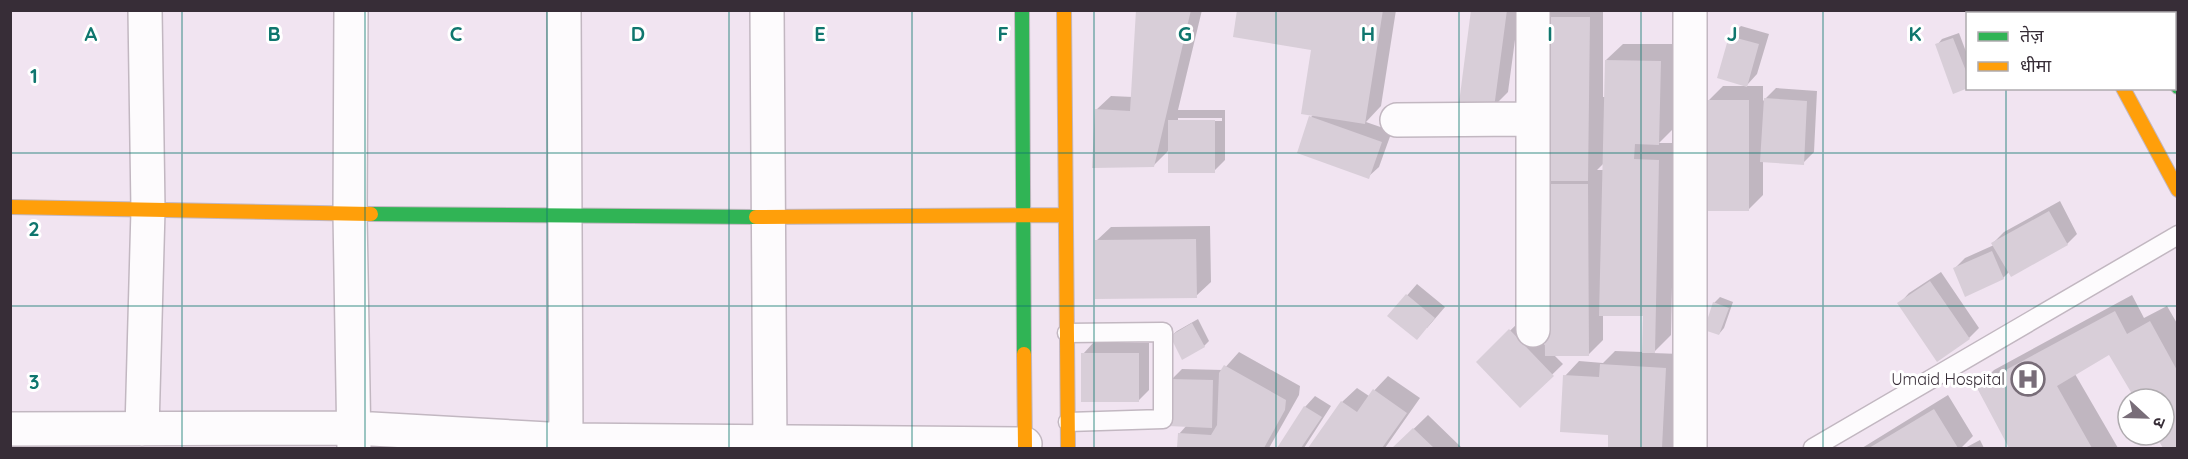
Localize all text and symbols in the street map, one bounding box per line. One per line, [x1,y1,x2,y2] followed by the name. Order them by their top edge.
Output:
[1966,12,2176,90] legend
[85,21,98,46] text: A
[267,21,281,46] text: B
[450,21,463,46] text: C
[631,21,645,46] text: D
[814,21,826,46] text: E
[997,21,1009,46] text: F
[1178,21,1192,46] text: G
[1361,21,1375,46] text: H
[1547,21,1553,46] text: I
[1726,21,1738,46] text: J
[1908,21,1922,46] text: K
[2020,24,2044,47] text: तेज़
[2020,54,2051,77] text: धीमा
[30,63,38,88] text: 1
[28,216,40,241] text: 2
[2010,361,2046,397] hospital icon: Umaid Hospital
[29,369,39,394] text: 3
[1891,369,2005,389] place label: Umaid Hospital
[2116,387,2176,447] north arrow
[2149,415,2171,431] text: उ

